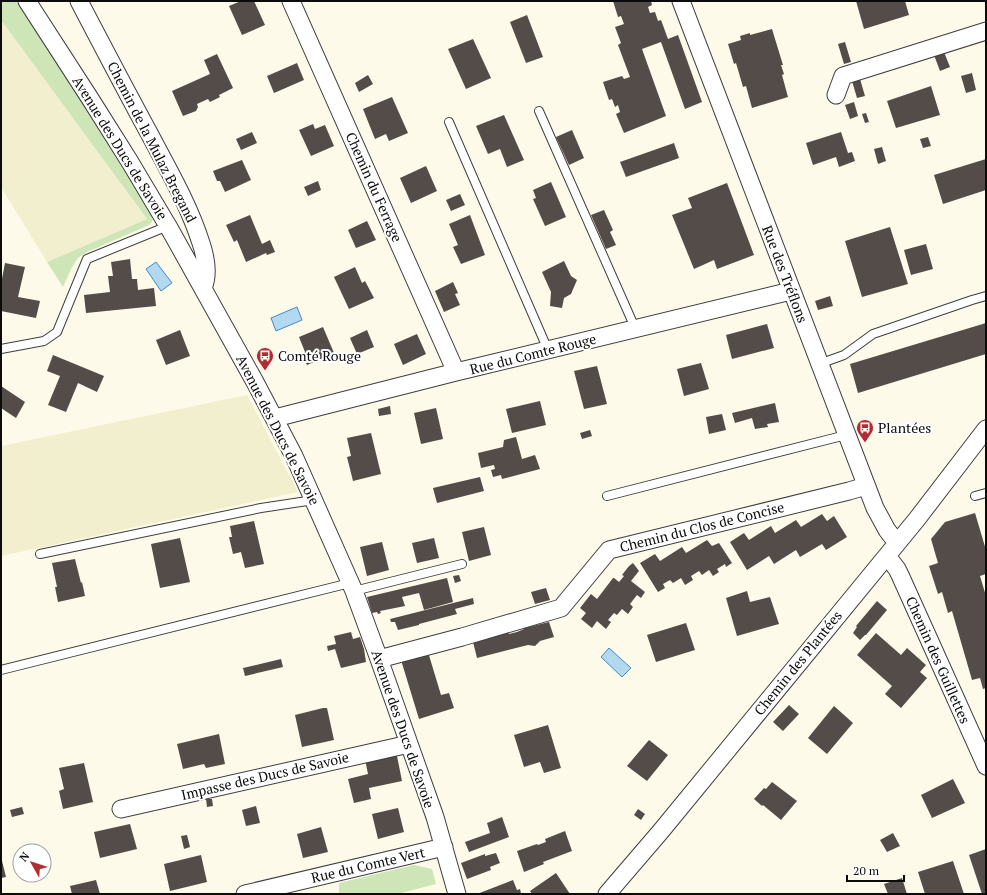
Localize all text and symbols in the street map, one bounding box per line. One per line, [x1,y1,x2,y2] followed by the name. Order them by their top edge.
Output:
[103,58,202,226] street label: Chemin de la Mulaz Bregand
[68,72,172,223] street label: Avenue des Ducs de Savoie
[342,129,407,245] street label: Chemin du Ferrage
[758,222,813,325] street label: Rue des Tréflons
[468,329,598,378] street label: Rue du Comte Rouge
[255,346,275,371] bus stop icon: Comté Rouge
[278,346,361,365] place label: Comté Rouge
[232,351,325,508] street label: Avenue des Ducs de Savoie
[855,418,875,443] bus stop icon: Plantées
[878,418,931,437] place label: Plantées
[618,497,786,556] street label: Chemin du Clos de Concise
[902,593,975,726] street label: Chemin des Guillettes
[749,606,846,719] street label: Chemin des Plantées
[367,647,439,810] street label: Avenue des Ducs de Savoie
[179,747,351,804] street label: Impasse des Ducs de Savoie
[309,842,427,887] street label: Rue du Comte Vert
[12,843,52,883] north arrow
[16,849,33,864] text: N
[847,857,904,883] scale bar
[853,863,880,878] text: 20 m

